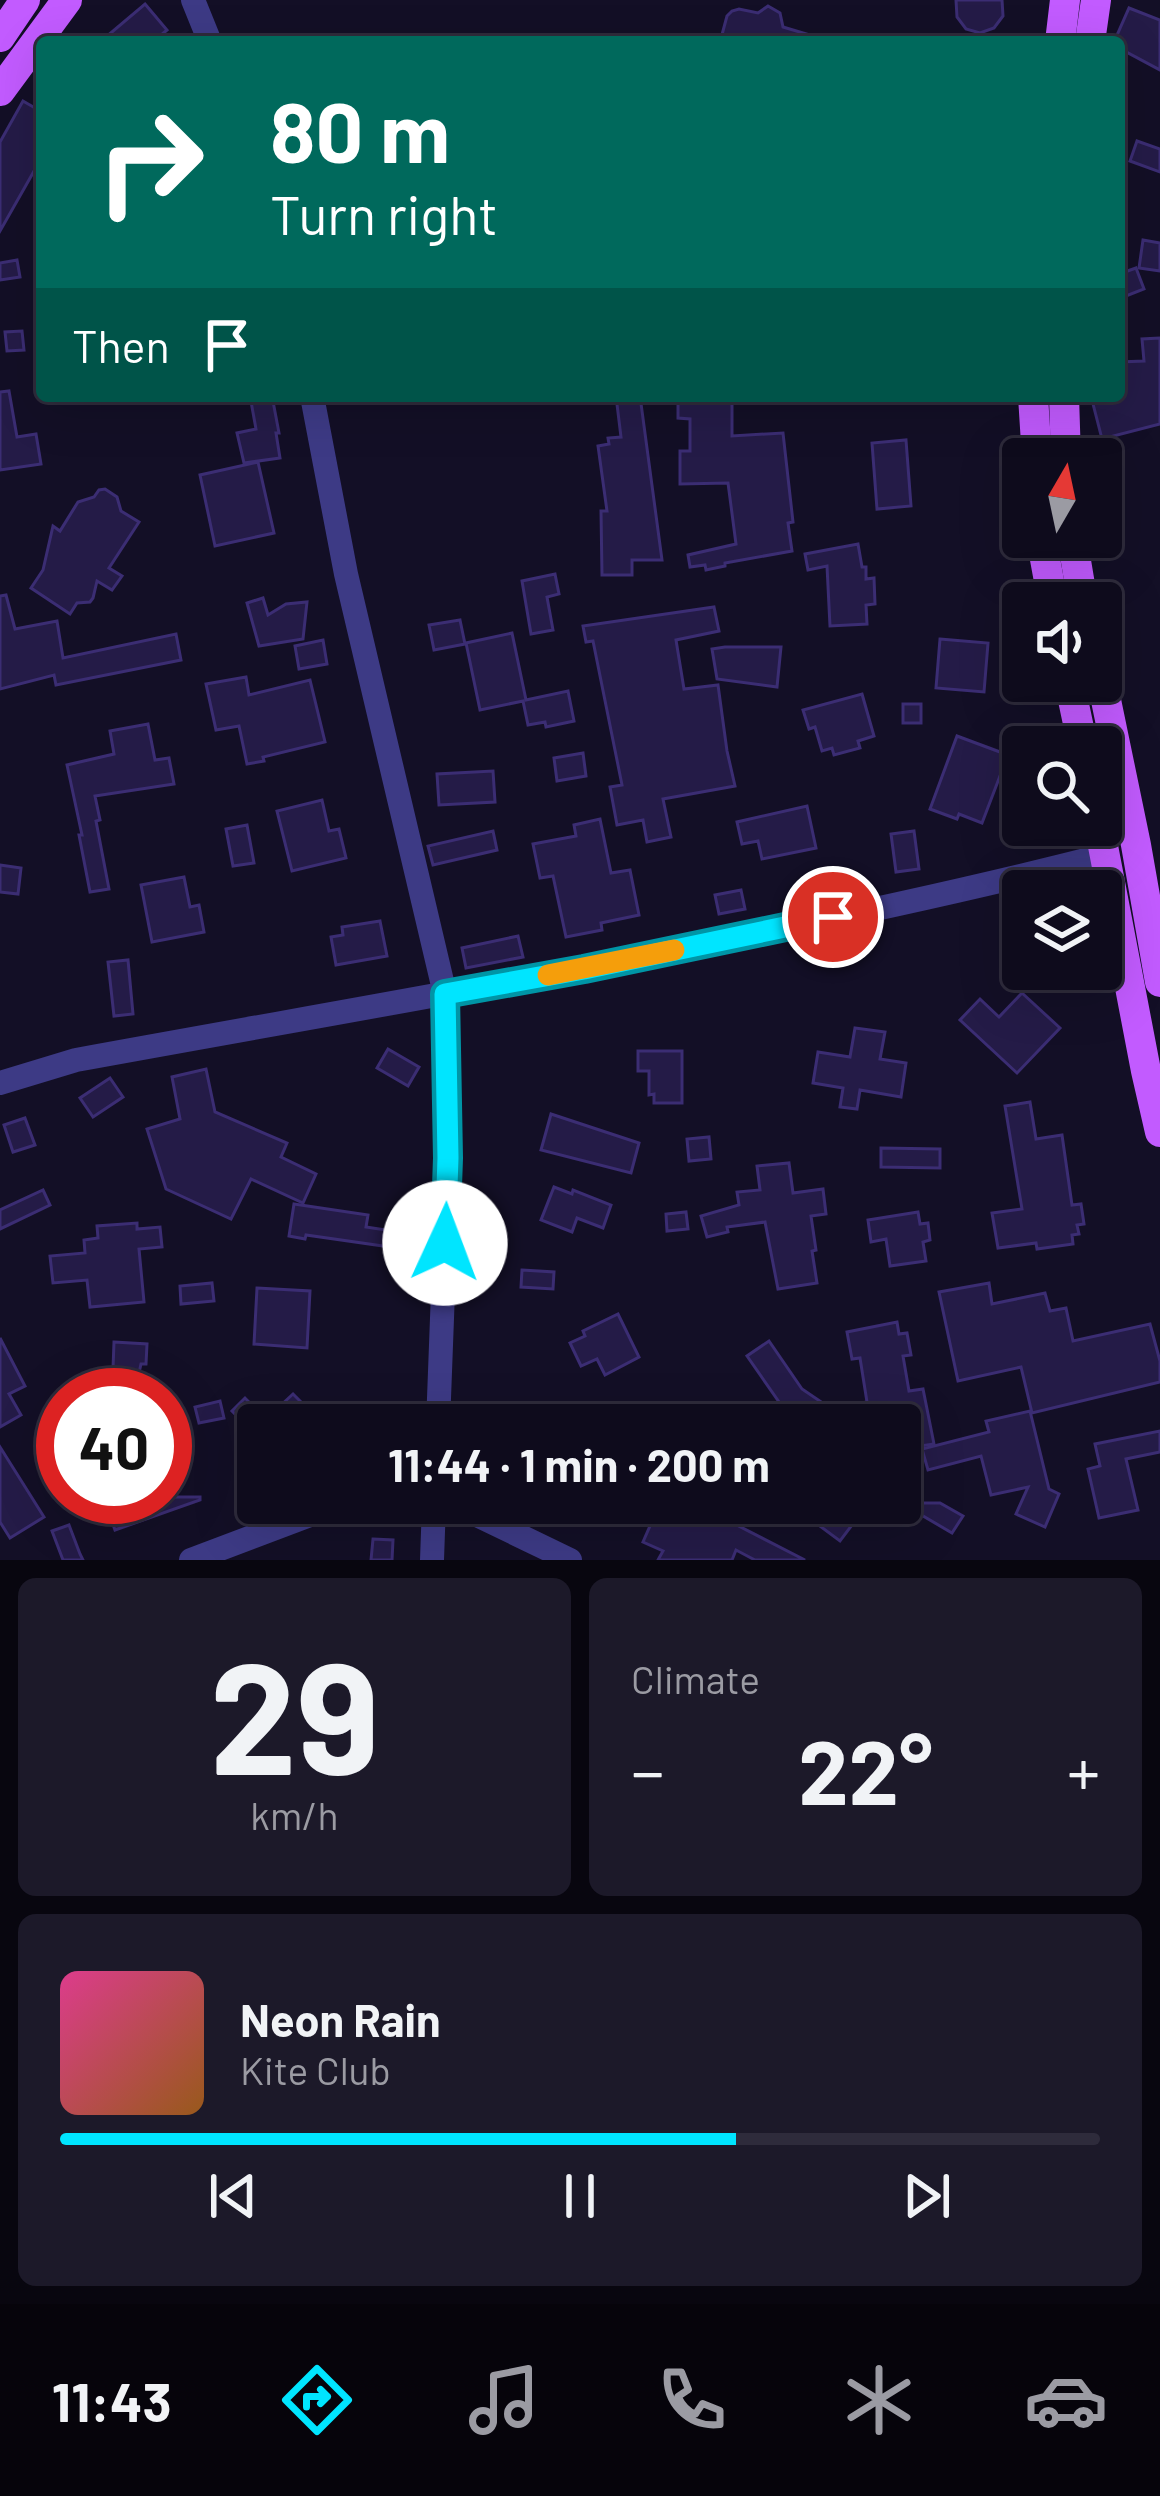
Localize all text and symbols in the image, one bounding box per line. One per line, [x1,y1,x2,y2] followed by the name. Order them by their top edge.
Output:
[270,79,450,180] text: 80 m
[72,84,228,240] icon: right
[270,181,498,246] text: Turn right
[194,312,260,378] icon: arrive
[72,318,170,372] text: Then
[1002,438,1122,558] north arrow
[1002,438,1122,990] map controls
[1002,582,1122,702] button: sound
[1002,726,1122,846] button: search
[782,866,884,968] pin
[1002,870,1122,990] button: layers
[800,884,866,950] icon: arrive
[382,1180,508,1306] position arrow
[36,1368,192,1524] speed limit sign: 40
[388,1437,770,1491] text: 11:44 · 1 min · 200 m
[209,1619,380,1806] text: 29
[631,1655,760,1702] text: Climate
[798,1715,933,1823] text: 22°
[631,1730,664,1809] text: −
[1067,1730,1100,1809] text: +
[250,1791,339,1838] text: km/h
[240,1992,441,2046] text: Neon Rain
[240,2046,391,2093] text: Kite Club
[200,2163,266,2229] icon: previous
[547,2163,613,2229] icon: pause
[894,2163,960,2229] icon: next
[275,2358,359,2442] icon: directions
[462,2358,546,2442] icon: music
[650,2358,734,2442] icon: phone
[837,2358,921,2442] icon: climate
[1024,2358,1108,2442] icon: car
[52,2368,172,2433] text: 11:43

